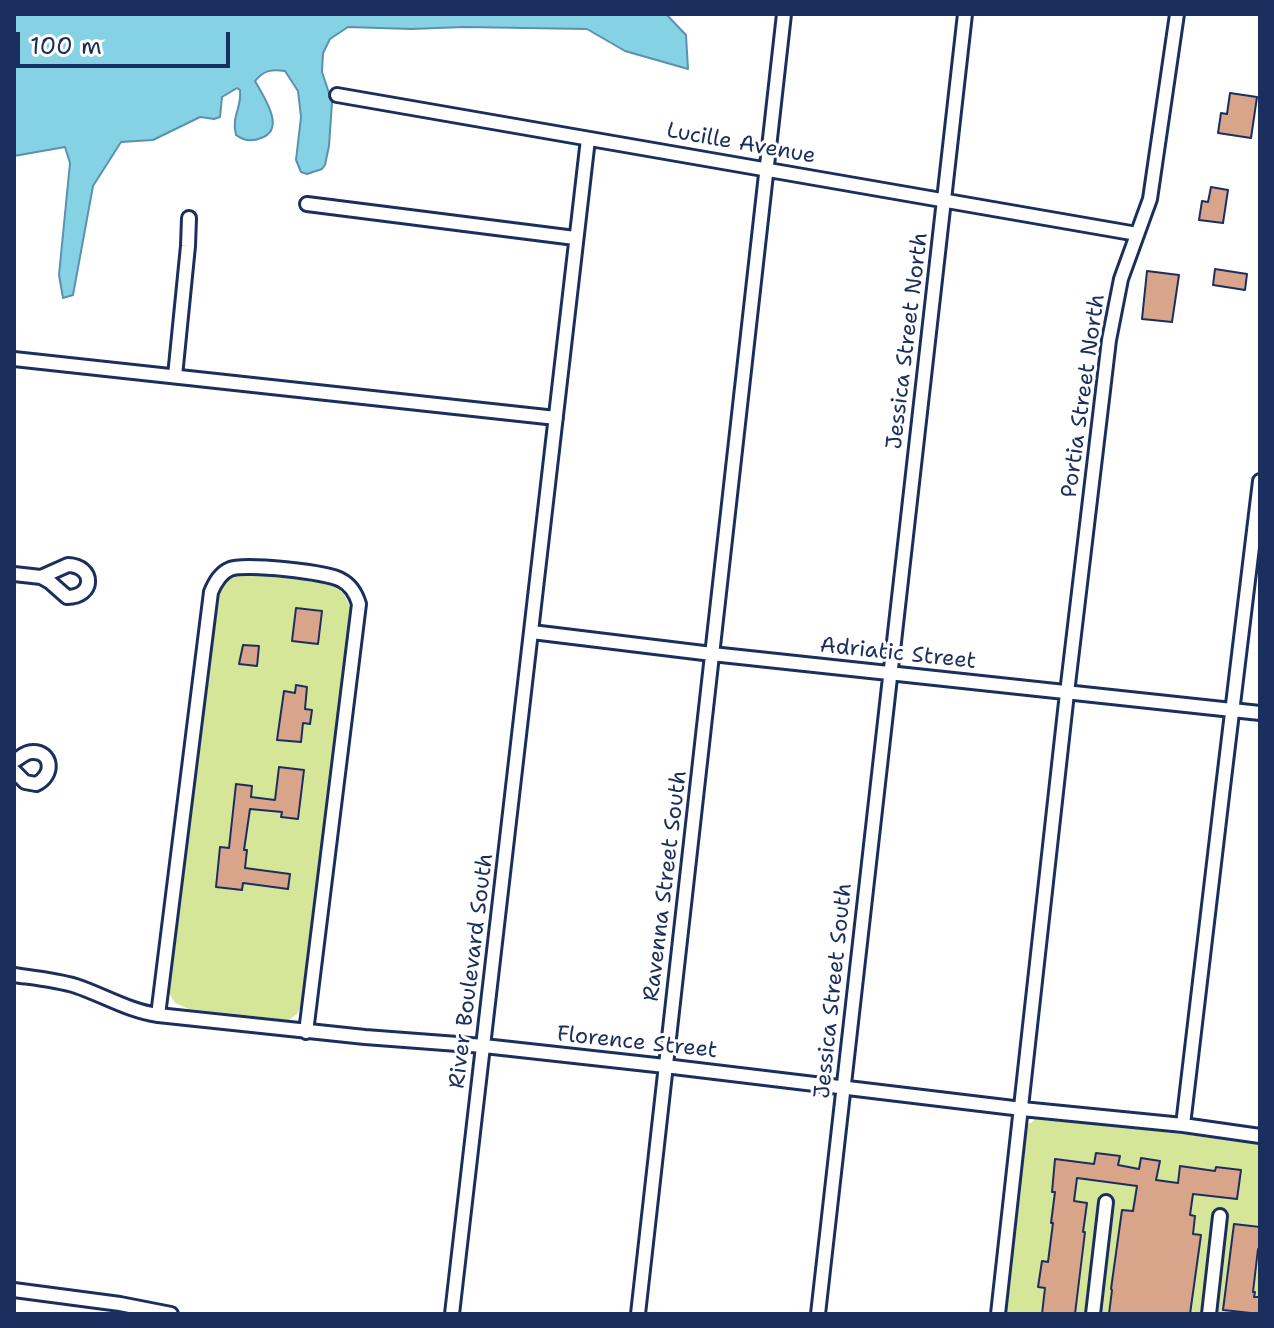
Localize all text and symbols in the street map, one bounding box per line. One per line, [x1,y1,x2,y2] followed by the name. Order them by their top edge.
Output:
[20,16,234,66] scale bar
[30,30,102,62] text: 100 m
[664,118,818,170] street label: Lucille Avenue
[882,231,934,451] street label: Jessica Street North
[1057,292,1111,500] street label: Portia Street North
[819,633,977,675] street label: Adriatic Street
[639,769,693,1003] street label: Ravenna Street South
[444,852,500,1090] street label: River Boulevard South
[810,882,858,1100] street label: Jessica Street South
[555,1021,719,1065] street label: Florence Street

